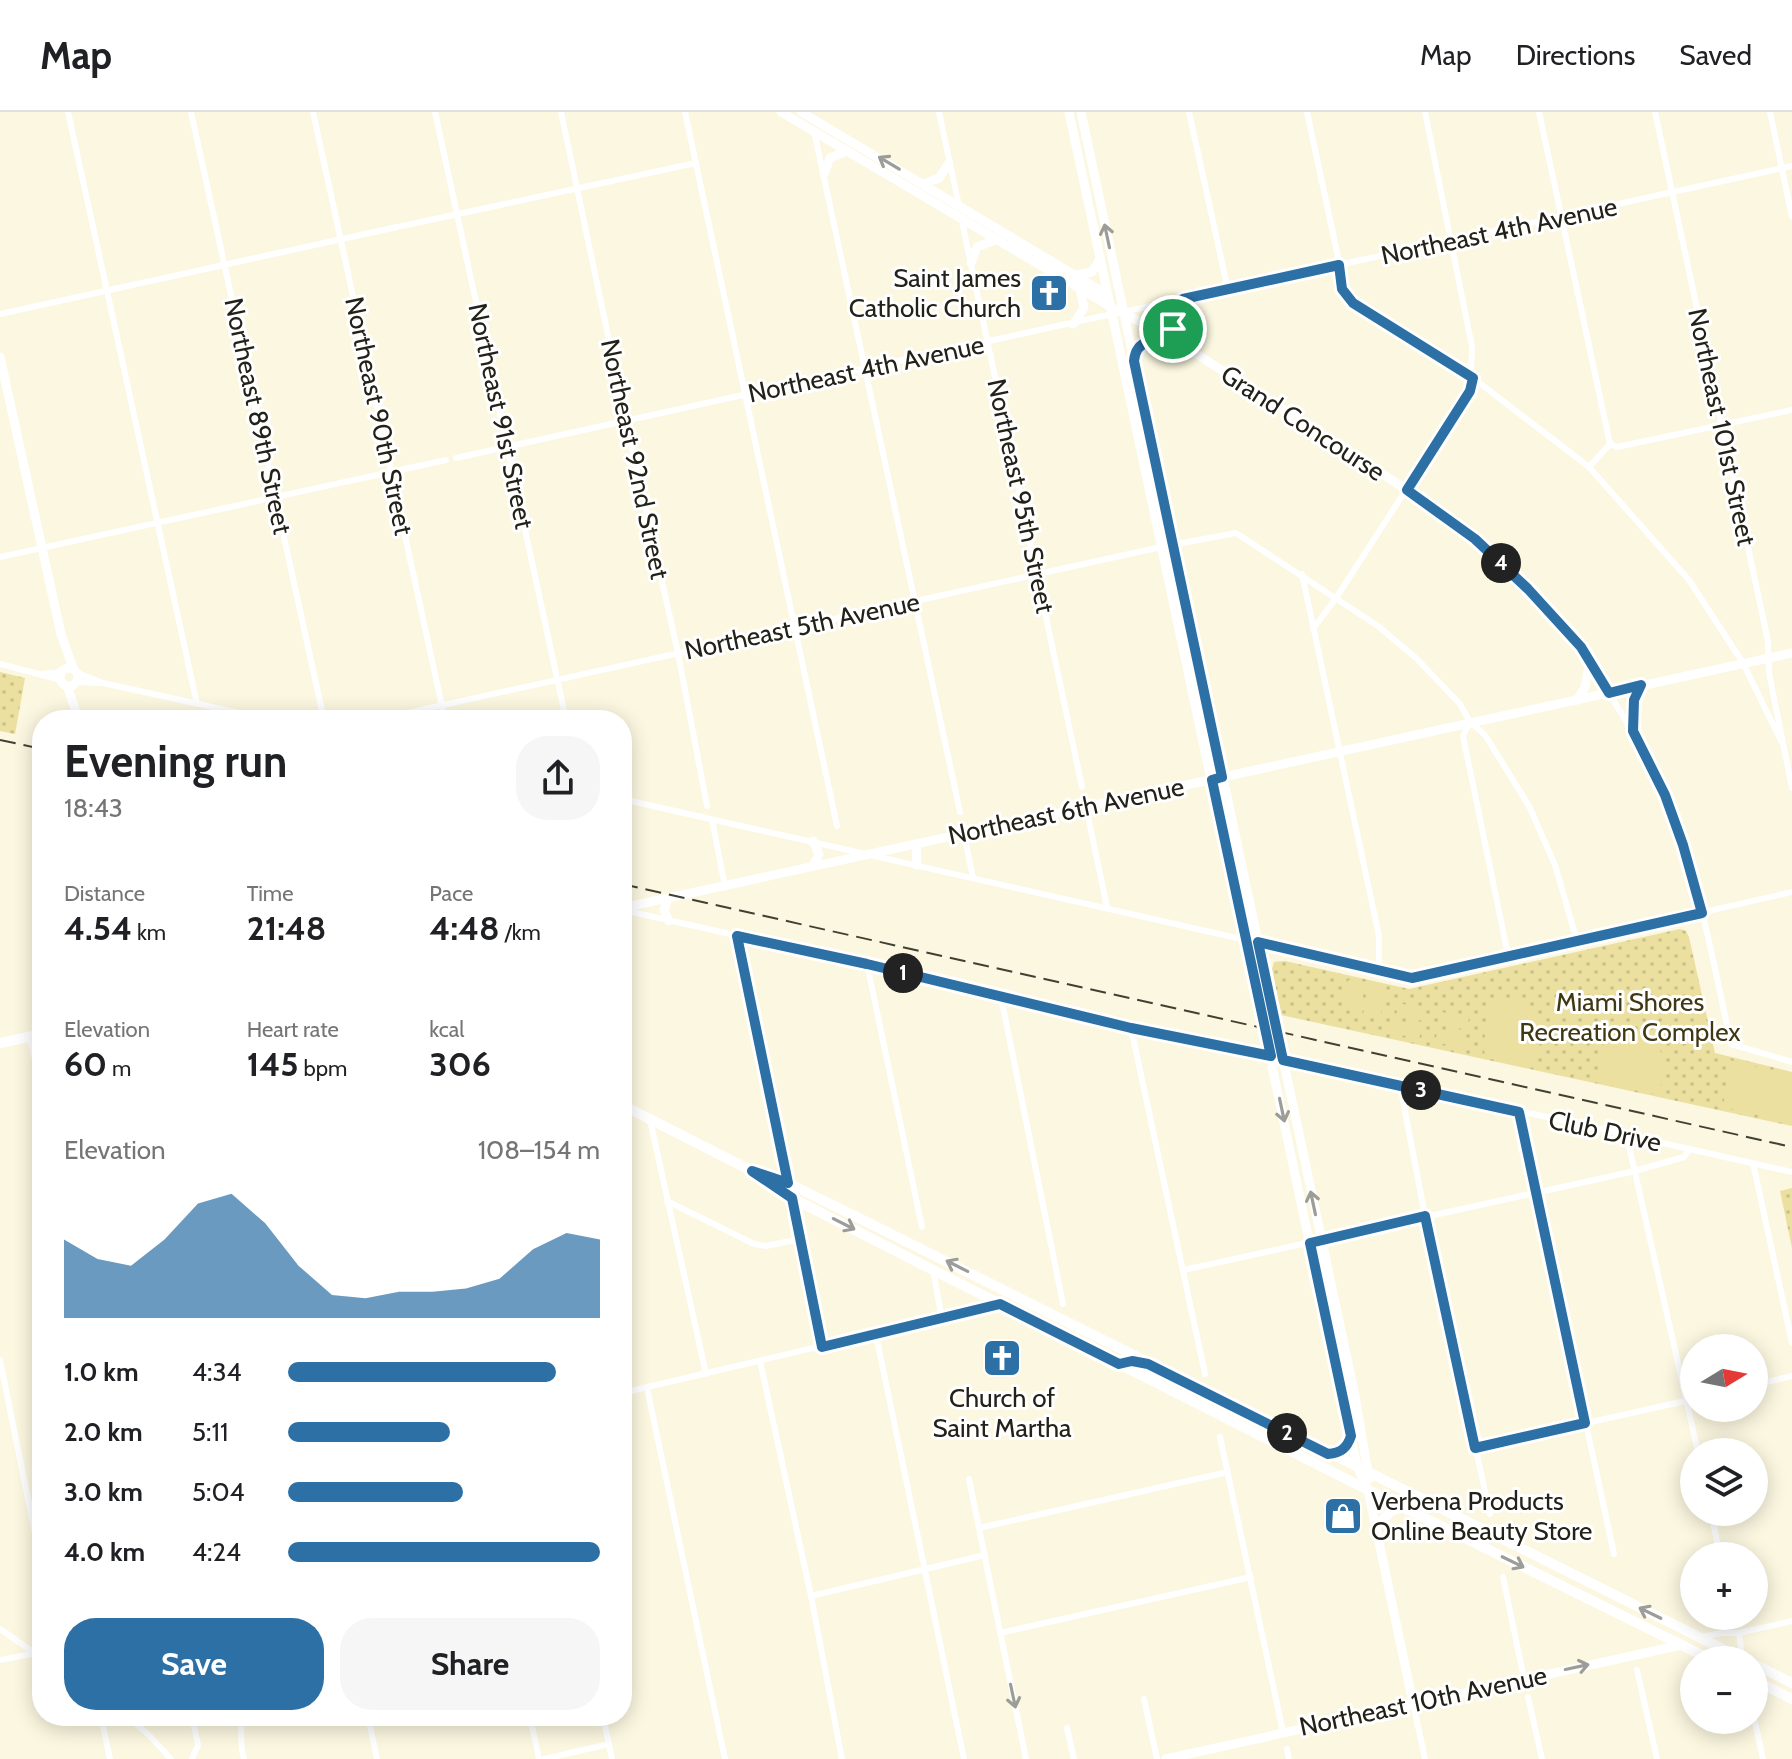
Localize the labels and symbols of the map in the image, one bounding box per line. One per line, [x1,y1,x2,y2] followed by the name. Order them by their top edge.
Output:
[878,155,901,171] one-way arrow
[1378,190,1620,272] street label: Northeast 4th Avenue
[1099,223,1114,249] one-way arrow
[849,262,1021,324] place label: Saint James Catholic Church
[1028,272,1070,314] church icon: Saint James Catholic Church
[338,294,420,538] street label: Northeast 90th Street
[217,295,299,537] street label: Northeast 89th Street
[1139,295,1207,363] pin
[461,300,541,532] street label: Northeast 91st Street
[1681,305,1763,549] street label: Northeast 101st Street
[745,328,987,410] street label: Northeast 4th Avenue
[594,336,676,582] street label: Northeast 92nd Street
[1215,358,1391,488] street label: Grand Concourse
[981,376,1062,616] street label: Northeast 95th Street
[1481,543,1521,583] pin: 4
[681,585,923,667] street label: Northeast 5th Avenue
[945,770,1187,852] street label: Northeast 6th Avenue
[883,953,923,993] pin: 1
[1519,986,1741,1048] park label: Miami Shores Recreation Complex
[1401,1070,1441,1110] pin: 3
[1275,1097,1290,1122] one-way arrow
[1546,1103,1664,1159] street label: Club Drive
[1305,1190,1320,1216] one-way arrow
[831,1217,855,1233] one-way arrow
[945,1258,969,1273] one-way arrow
[1680,1334,1768,1422] north arrow
[981,1337,1023,1379] church icon: Church of Saint Martha
[932,1382,1072,1444] place label: Church of Saint Martha
[1267,1413,1307,1453] pin: 2
[1371,1485,1592,1547] place label: Verbena Products Online Beauty Store
[1322,1495,1364,1537] shop icon: Verbena Products Online Beauty Store
[1501,1555,1525,1570] one-way arrow
[1639,1605,1663,1620] one-way arrow
[1296,1659,1550,1743] street label: Northeast 10th Avenue
[1564,1659,1589,1674] one-way arrow
[1006,1683,1021,1708] one-way arrow

